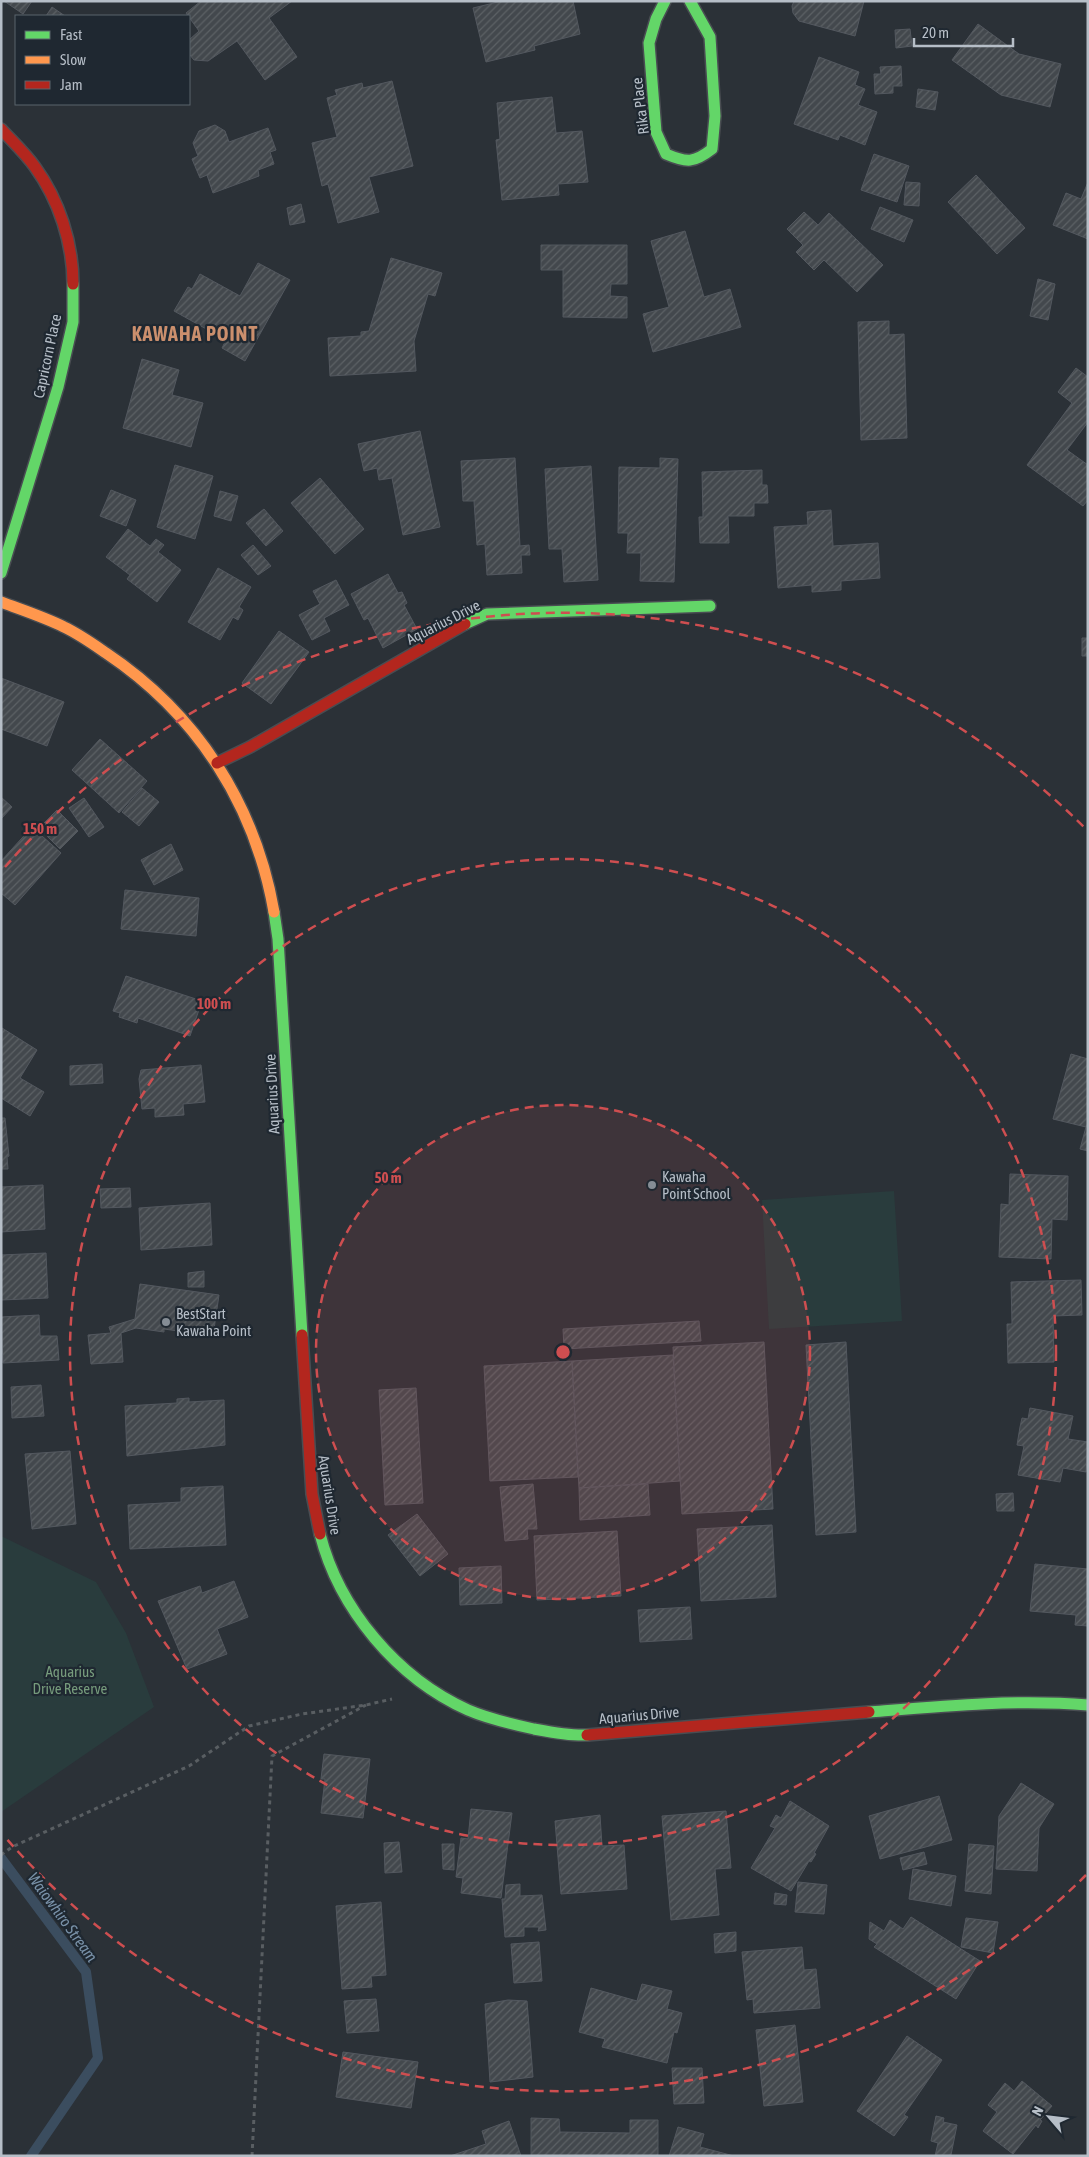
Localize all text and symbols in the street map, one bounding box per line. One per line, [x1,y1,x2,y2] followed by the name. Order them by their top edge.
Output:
[15,15,190,105] legend
[914,15,1013,47] scale bar
[922,24,949,41] text: 20 m
[60,26,82,43] text: Fast
[60,51,86,68] text: Slow
[60,76,83,93] text: Jam
[628,76,652,135] street label: Rika Place
[30,312,64,400] street label: Capricorn Place
[132,322,258,345] district label: KAWAHA POINT
[403,596,483,648] street label: Aquarius Drive
[23,820,57,837] text: 150 m
[197,995,231,1012] text: 100 m
[261,1053,283,1135] street label: Aquarius Drive
[662,1168,731,1202] place label: Kawaha Point School
[375,1169,402,1186] text: 50 m
[646,1179,658,1191] marker: Kawaha Point School
[176,1305,251,1339] place label: BestStart Kawaha Point
[160,1316,172,1328] marker: BestStart Kawaha Point
[554,1343,572,1361] centre of rings
[315,1454,345,1536] street label: Aquarius Drive
[33,1663,108,1697] park label: Aquarius Drive Reserve
[598,1703,680,1727] street label: Aquarius Drive
[25,1869,102,1966] water label: Waiowhiro Stream
[1024,2092,1074,2142] north arrow
[1029,2103,1047,2118] text: N

